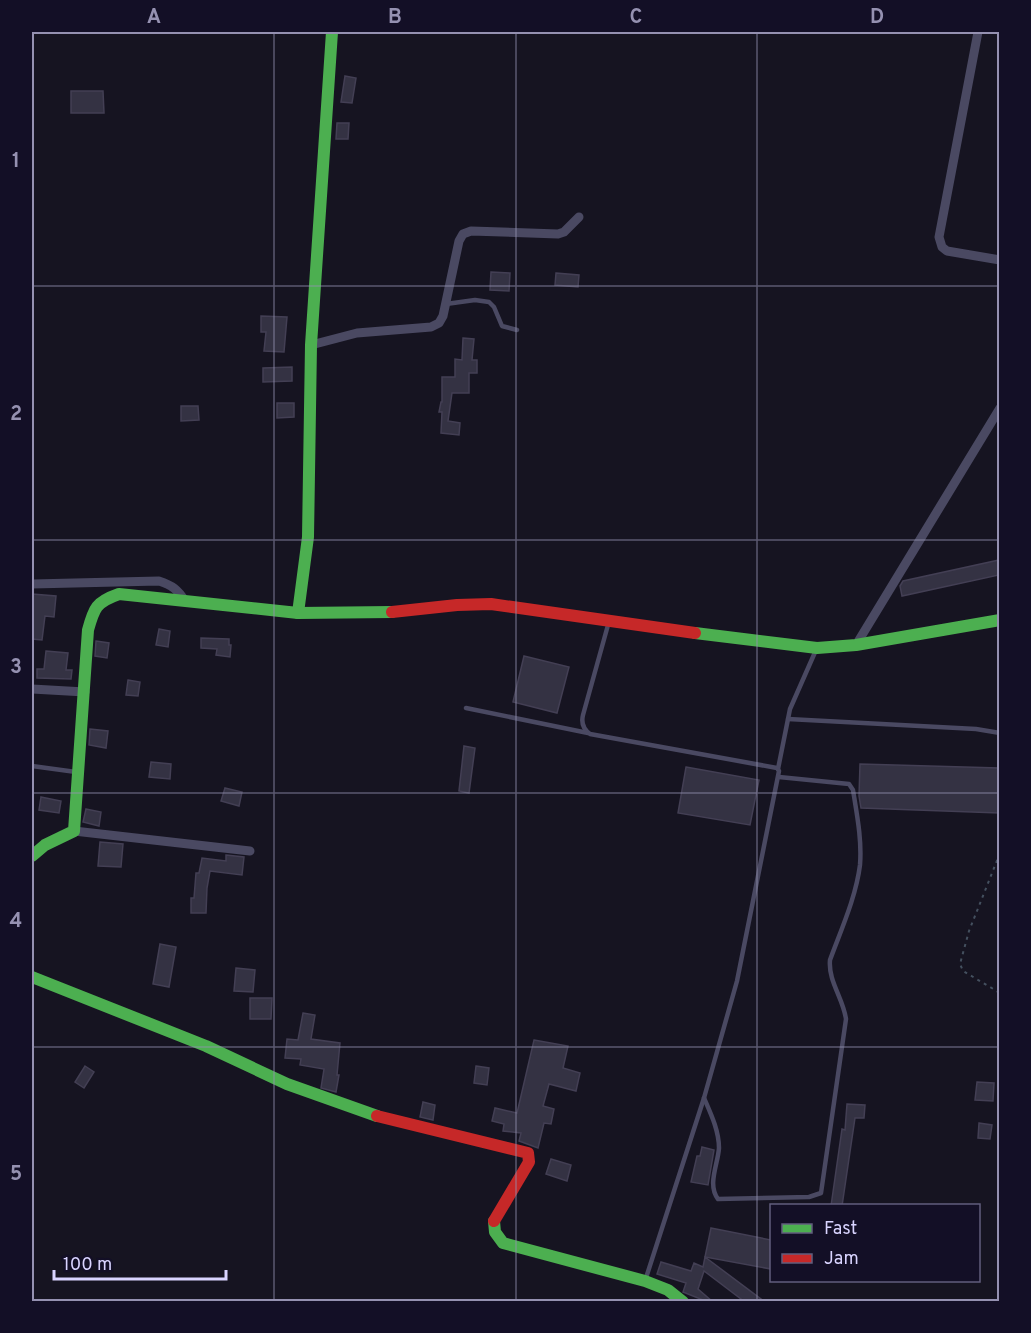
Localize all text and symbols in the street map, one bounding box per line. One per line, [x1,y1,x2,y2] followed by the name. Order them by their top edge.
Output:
[147,5,161,31] text: A
[388,5,402,31] text: B
[630,5,642,31] text: C
[870,5,884,31] text: D
[12,149,20,175] text: 1
[10,402,22,428] text: 2
[10,655,22,681] text: 3
[10,909,22,935] text: 4
[10,1162,22,1188] text: 5
[770,1204,980,1282] legend
[824,1218,857,1241] text: Fast
[54,1243,226,1281] scale bar
[824,1248,859,1271] text: Jam
[63,1254,112,1277] text: 100 m

